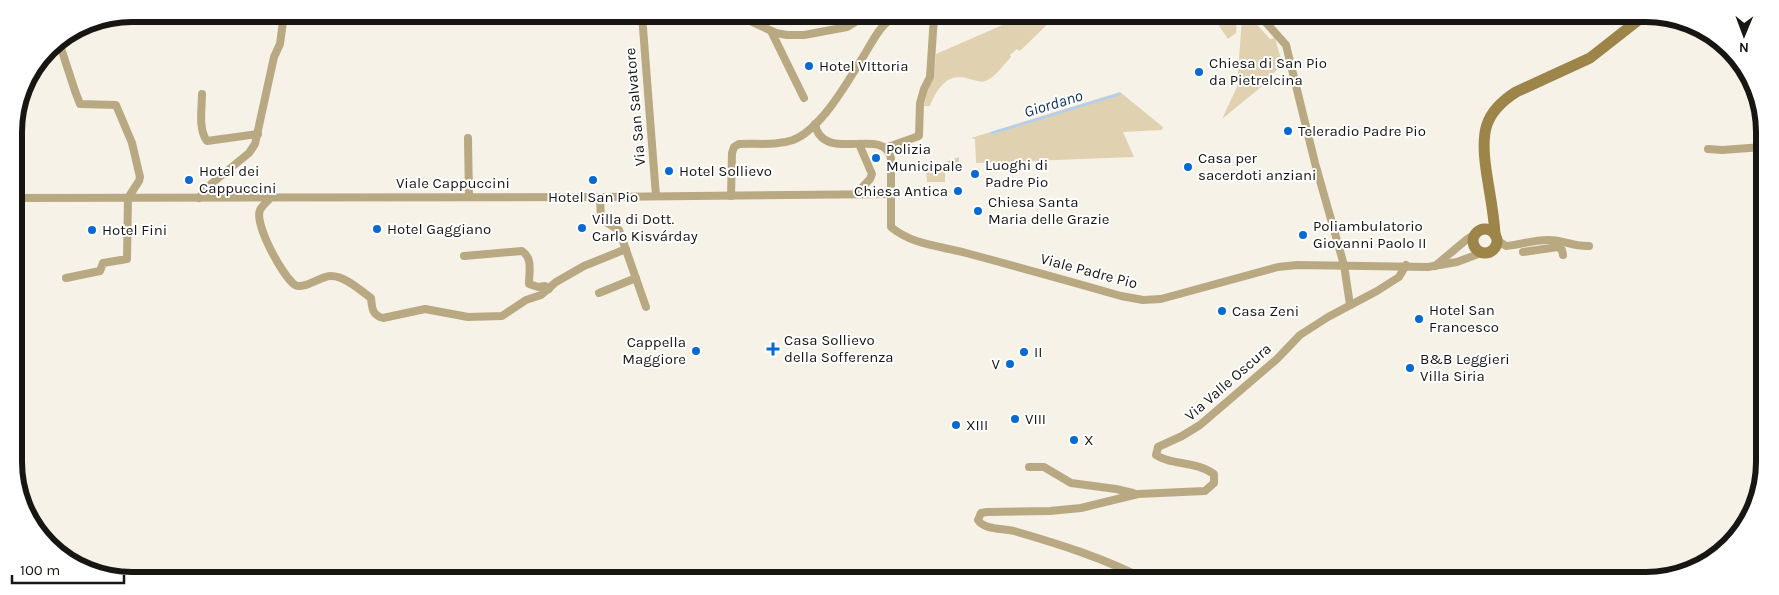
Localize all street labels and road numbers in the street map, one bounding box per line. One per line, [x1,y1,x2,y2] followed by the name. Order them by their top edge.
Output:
[621,47,649,167] street label: Via San Salvatore
[396,174,510,192] street label: Viale Cappuccini
[1039,249,1139,293] street label: Viale Padre Pio
[1181,340,1275,424] street label: Via Valle Oscura

